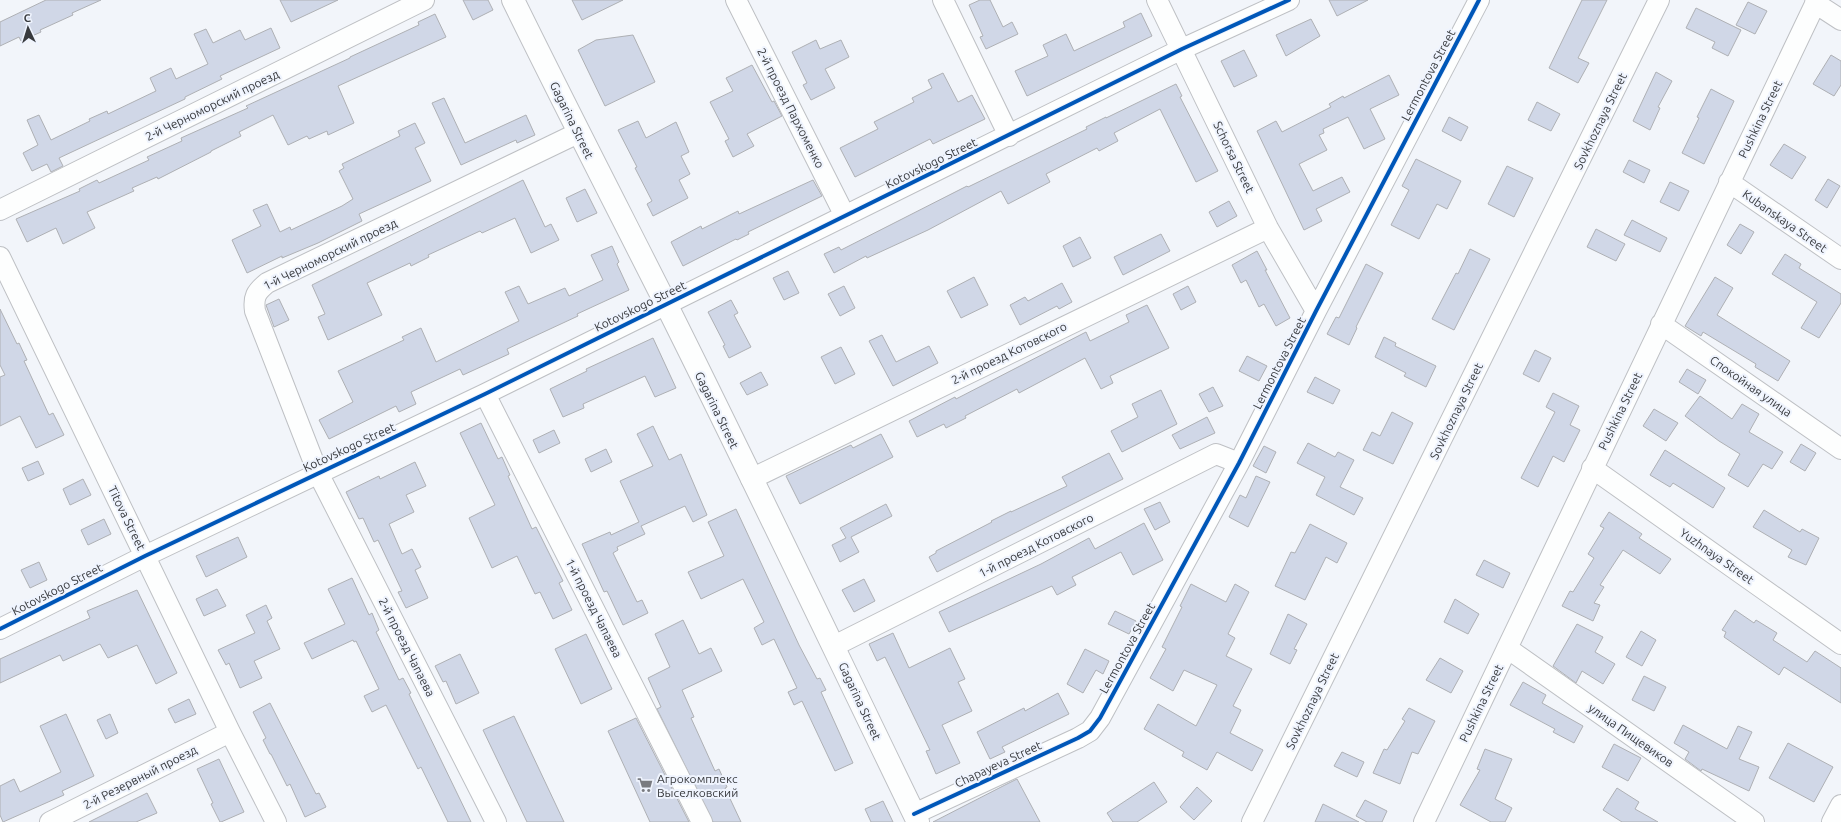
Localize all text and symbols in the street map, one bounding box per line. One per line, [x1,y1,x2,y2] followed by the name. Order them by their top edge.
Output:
[8,8,48,48] north arrow
[23,12,31,24] text: С
[1398,27,1458,123] street label: Lermontova Street
[755,46,827,170] street label: 2-й проезд Пархоменко
[143,67,281,143] street label: 2-й Черноморский проезд
[1571,70,1629,171] street label: Sovkhoznaya Street
[1736,78,1784,160] street label: Pushkina Street
[548,79,596,161] street label: Gagarina Street
[1211,119,1257,195] street label: Schorsa Street
[883,135,979,191] street label: Kotovskogo Street
[1740,187,1830,255] street label: Kubanskaya Street
[261,216,399,292] street label: 1-й Черноморский проезд
[592,278,688,334] street label: Kotovskogo Street
[1250,315,1308,411] street label: Lermontova Street
[949,319,1069,387] street label: 2-й проезд Котовского
[1708,353,1794,419] street label: Спокойная улица
[1427,360,1485,461] street label: Sovkhoznaya Street
[693,369,741,451] street label: Gagarina Street
[1596,370,1644,452] street label: Pushkina Street
[301,420,397,474] street label: Kotovskogo Street
[106,484,148,552] street label: Titova Street
[977,510,1095,580] street label: 1-й проезд Котовского
[1678,526,1757,586] street label: Yuzhnaya Street
[563,556,625,660] street label: 1-й проезд Чапаева
[10,560,105,617] street label: Kotovskogo Street
[376,595,438,699] street label: 2-й проезд Чапаева
[1097,600,1157,696] street label: Lermontova Street
[1283,650,1341,751] street label: Sovkhoznaya Street
[836,660,884,742] street label: Gagarina Street
[1457,662,1505,744] street label: Pushkina Street
[1586,701,1676,769] street label: улица Пищевиков
[953,738,1044,790] street label: Chapayeva Street
[81,743,199,811] street label: 2-й Резервный проезд
[657,772,738,799] place label: Агрокомплекс Выселковский
[636,776,654,794] supermarket icon: Агрокомплекс Выселковский

